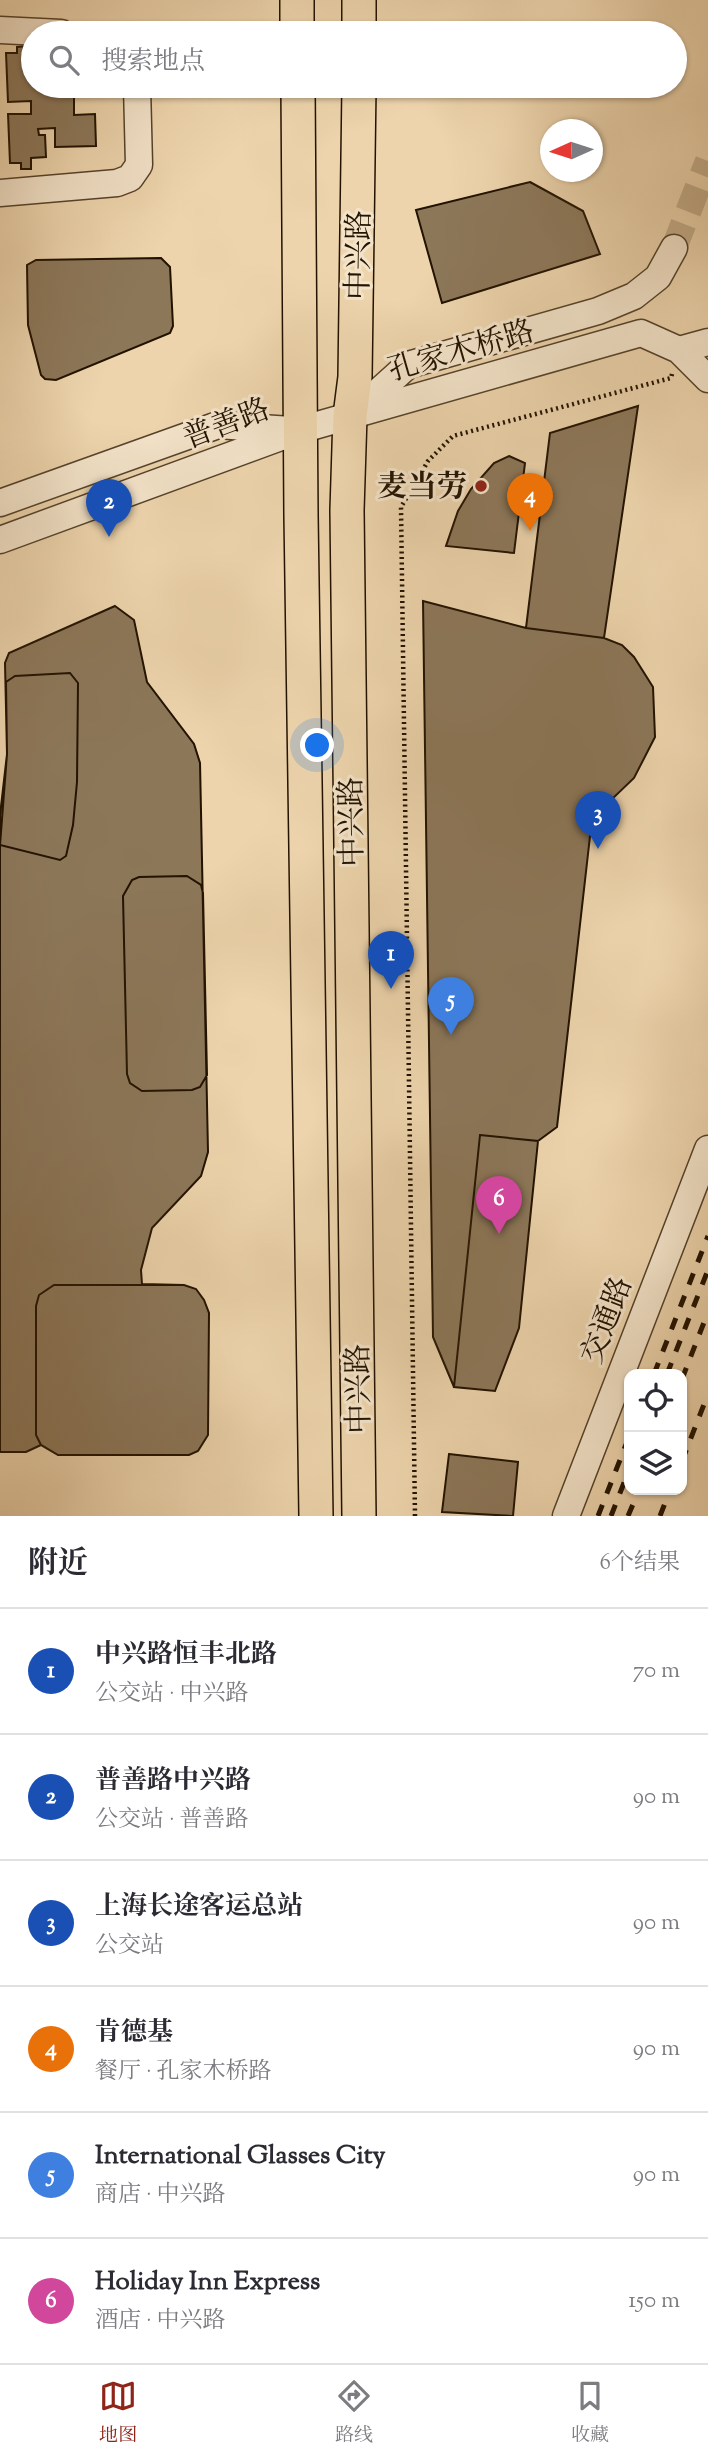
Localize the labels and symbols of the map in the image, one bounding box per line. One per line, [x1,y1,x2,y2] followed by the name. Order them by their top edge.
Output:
[540,119,603,182] north arrow
[338,210,383,300] street label: 中兴路
[384,311,540,394] street label: 孔家木桥路
[177,389,277,462] street label: 普善路
[377,467,467,510] place label: 麦当劳
[507,473,553,531] pin: 4
[473,478,489,494] marker: 麦当劳
[86,479,132,537] pin: 2
[300,728,334,762] your location
[331,777,376,867] street label: 中兴路
[575,791,621,849] pin: 3
[368,931,414,989] pin: 1
[428,977,474,1035] pin: 5
[476,1176,522,1234] pin: 6
[572,1271,645,1371] street label: 交通路
[338,1344,383,1434] street label: 中兴路

